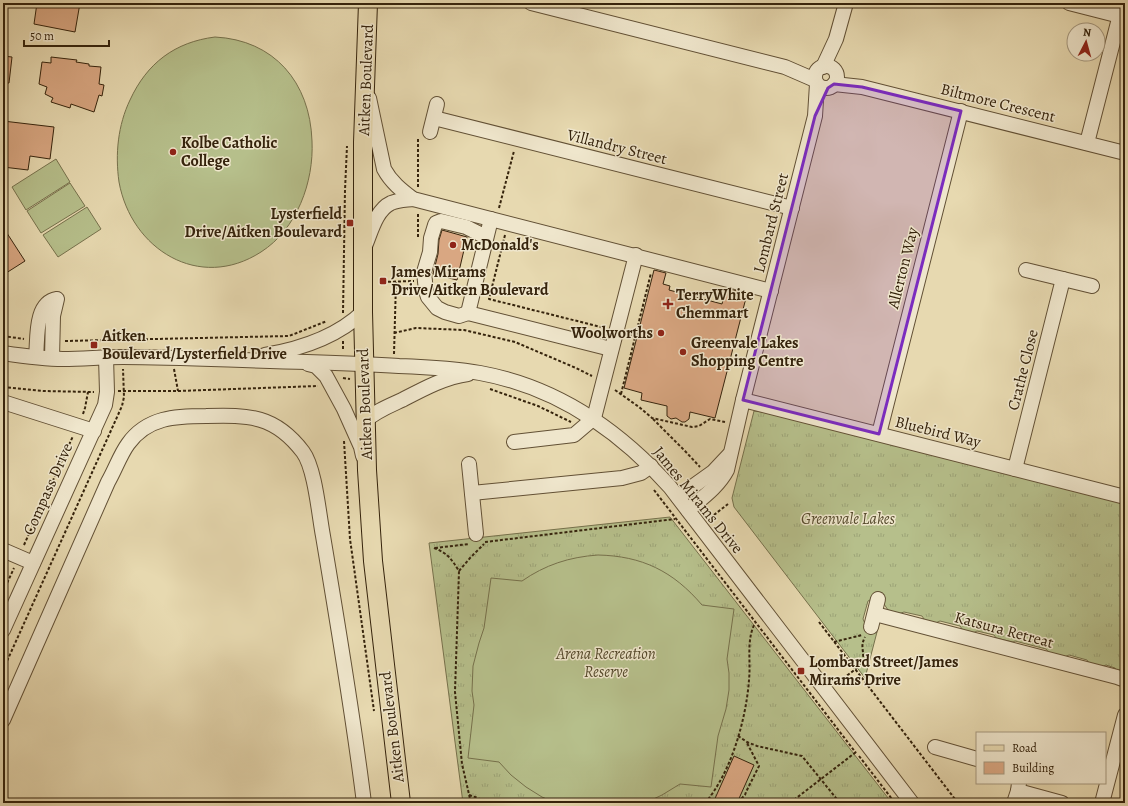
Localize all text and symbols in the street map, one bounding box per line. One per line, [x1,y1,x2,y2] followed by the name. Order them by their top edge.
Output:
[24,22,109,48] scale bar
[1066,22,1106,62] north arrow
[353,23,379,137] street label: Aitken Boulevard
[1082,25,1092,40] text: N
[30,28,54,44] text: 50 m
[938,78,1058,128] street label: Biltmore Crescent
[564,124,669,170] street label: Villandry Street
[181,132,278,172] place label: Kolbe Catholic College
[168,147,178,157] marker: Kolbe Catholic College
[748,171,794,275] street label: Lombard Street
[184,203,342,243] place label: Lysterfield Drive/Aitken Boulevard
[345,218,355,228] marker: Lysterfield Drive/Aitken Boulevard
[882,224,924,312] street label: Allerton Way
[461,234,539,256] place label: McDonald's
[448,240,458,250] marker: McDonald's
[391,261,549,301] place label: James Mirams Drive/Aitken Boulevard
[378,276,388,286] marker: James Mirams Drive/Aitken Boulevard
[676,284,754,324] place label: TerryWhite Chemmart
[663,299,673,309] marker: TerryWhite Chemmart
[570,322,653,344] place label: Woolworths
[101,325,287,365] place label: Aitken Boulevard/Lysterfield Drive
[1002,327,1044,413] street label: Crathe Close
[656,328,666,338] marker: Woolworths
[691,332,803,372] place label: Greenvale Lakes Shopping Centre
[89,340,99,350] marker: Aitken Boulevard/Lysterfield Drive
[352,347,378,461] street label: Aitken Boulevard
[678,347,688,357] marker: Greenvale Lakes Shopping Centre
[893,411,984,453] street label: Bluebird Way
[18,439,78,539] street label: Compass Drive
[648,442,748,558] street label: James Mirams Drive
[801,508,896,530] park label: Greenvale Lakes
[952,606,1056,654] street label: Katsura Retreat
[555,643,656,683] park label: Arena Recreation Reserve
[809,651,959,691] place label: Lombard Street/James Mirams Drive
[796,666,806,676] marker: Lombard Street/James Mirams Drive
[374,670,410,785] street label: Aitken Boulevard
[976,732,1106,784] legend
[1012,740,1038,756] text: Road
[1012,760,1054,776] text: Building

